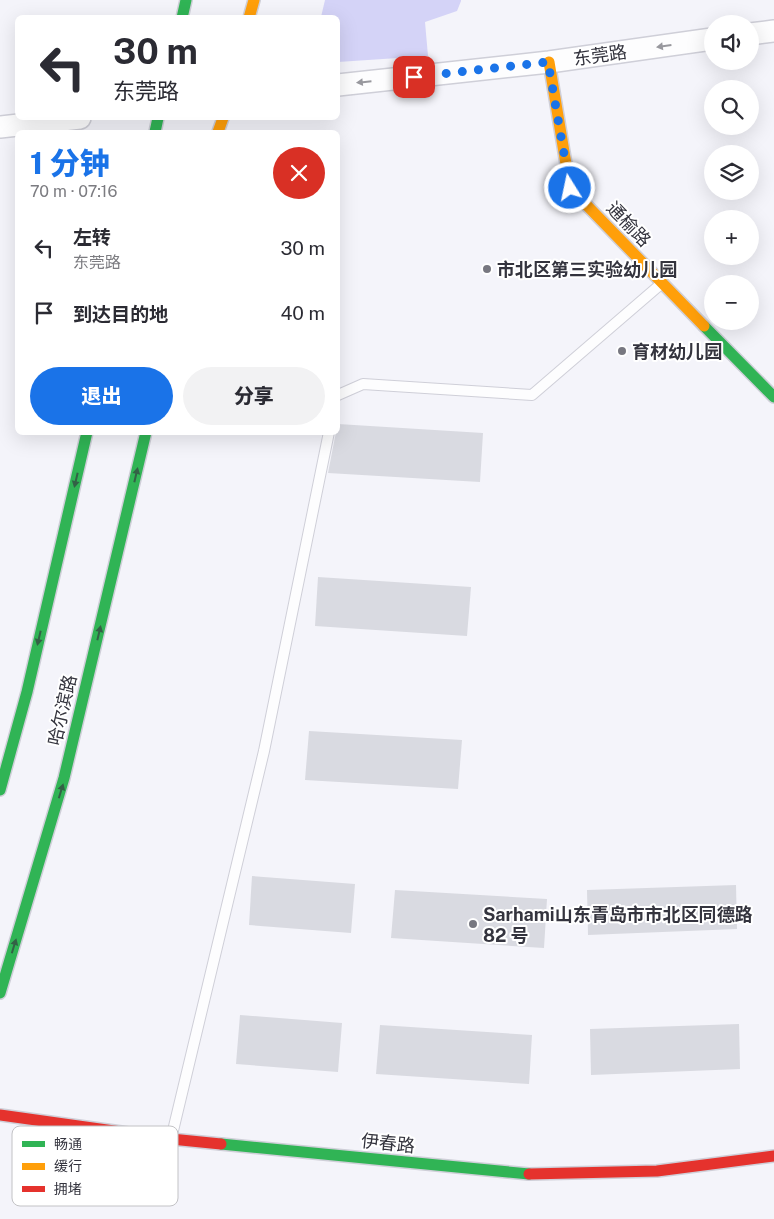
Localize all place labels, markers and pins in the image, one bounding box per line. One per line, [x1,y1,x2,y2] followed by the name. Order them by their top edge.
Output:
[393,56,435,98] pin
[497,259,677,280] place label: 市北区第三实验幼儿园
[481,263,493,275] marker: 市北区第三实验幼儿园
[632,341,722,362] place label: 育材幼儿园
[616,345,628,357] marker: 育材幼儿园
[483,904,753,946] place label: Sarhami山东青岛市市北区同德路 82 号
[467,918,479,930] marker: Sarhami山东青岛市市北区同德路 82 号

